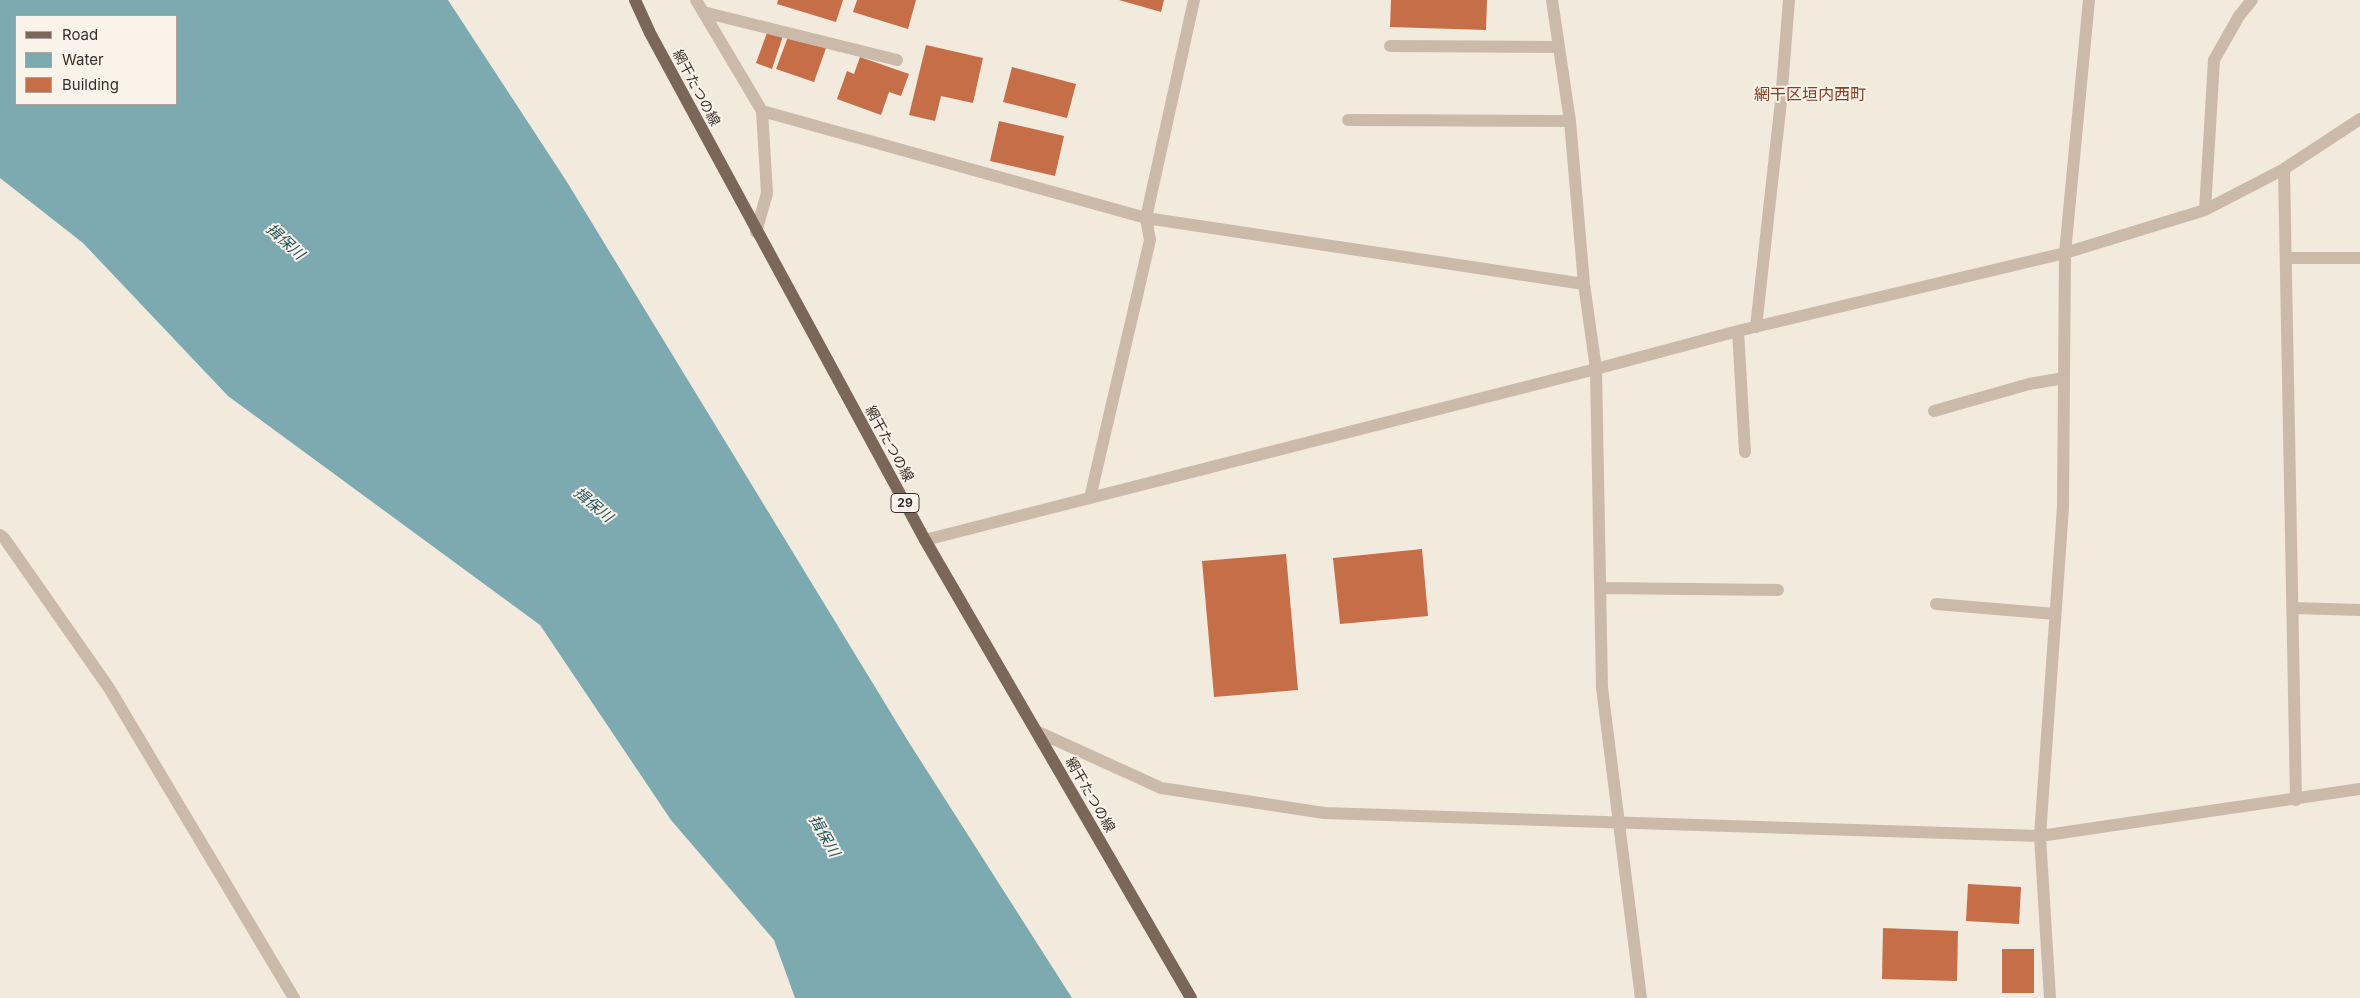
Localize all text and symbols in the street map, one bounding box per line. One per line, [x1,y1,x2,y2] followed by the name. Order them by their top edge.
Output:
[15,15,178,105] legend
[62,25,98,44] text: Road
[669,47,723,129] street label: 網干たつの線
[62,50,104,69] text: Water
[62,75,119,94] text: Building
[1754,85,1866,105] district label: 網干区垣内西町
[262,220,308,264] water label: 揖保川
[861,403,917,485] street label: 網干たつの線
[570,484,616,526] water label: 揖保川
[891,493,919,512] road number: 29
[1062,754,1118,836] street label: 網干たつの線
[805,812,843,860] water label: 揖保川

